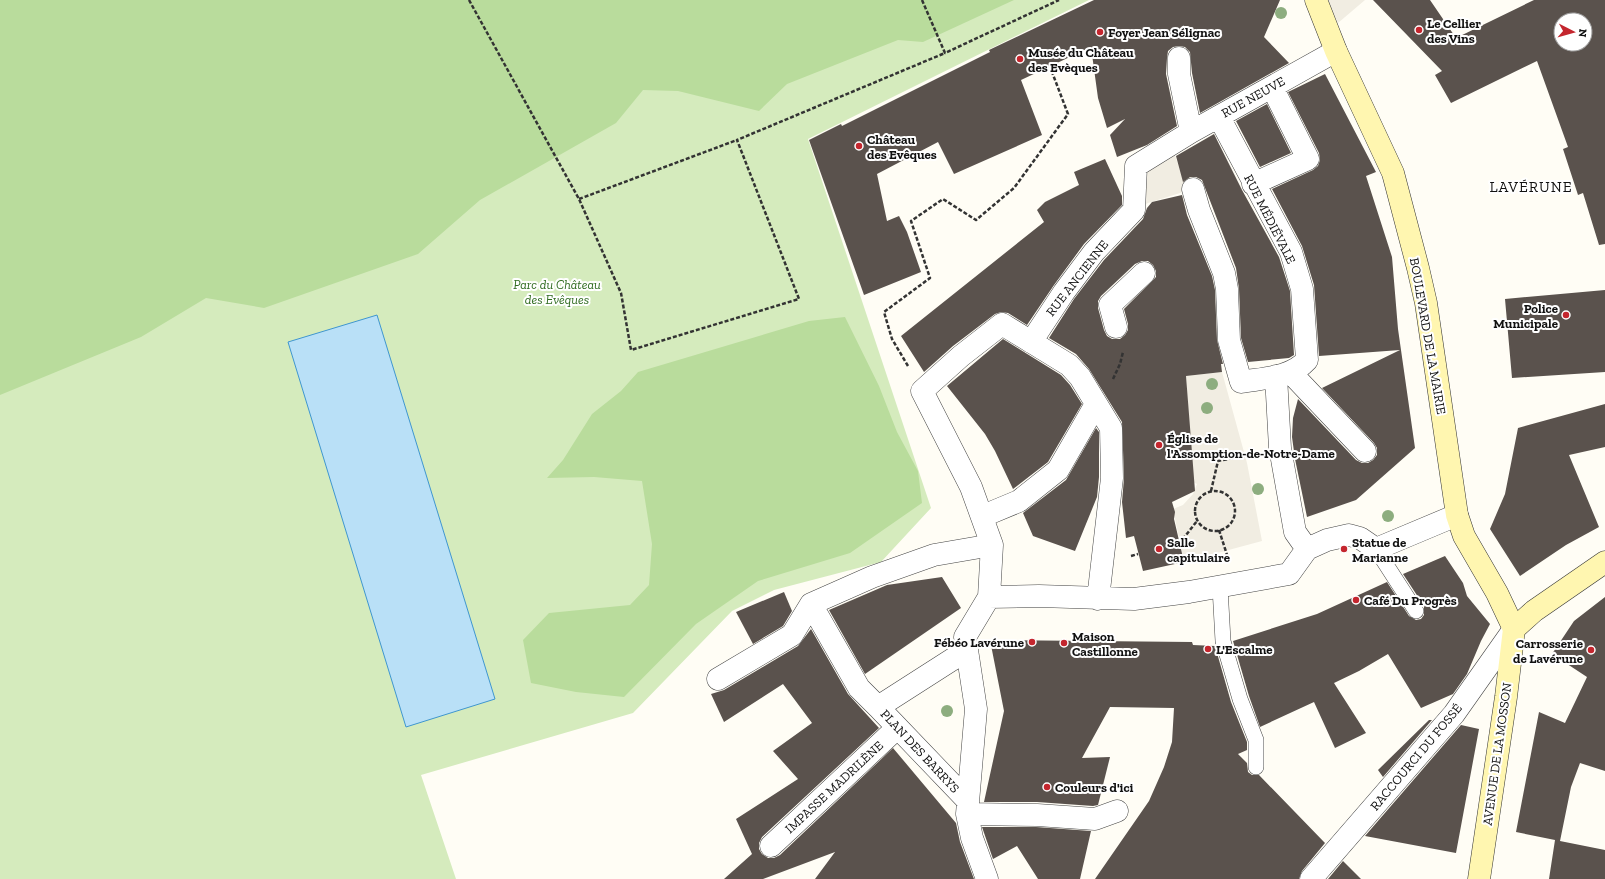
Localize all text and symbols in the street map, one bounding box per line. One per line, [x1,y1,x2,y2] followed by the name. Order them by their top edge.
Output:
[1553,12,1593,52] north arrow
[1427,16,1481,46] place label: Le Cellier des Vins
[1108,25,1220,40] place label: Foyer Jean Sélignac
[1414,25,1424,35] marker: Le Cellier des Vins
[1095,27,1105,37] marker: Foyer Jean Sélignac
[1575,28,1589,38] text: N
[1028,45,1134,75] place label: Musée du Château des Evèques
[1015,54,1025,64] marker: Musée du Château des Evèques
[1219,73,1288,121] street label: RUE NEUVE
[867,132,937,162] place label: Château des Evêques
[854,141,864,151] marker: Château des Evêques
[1241,172,1299,267] street label: RUE MÉDIÉVALE
[1489,178,1573,196] district label: LAVÉRUNE
[1043,237,1112,319] street label: RUE ANCIENNE
[1407,256,1449,416] street label: BOULEVARD DE LA MAIRIE
[513,277,601,307] park label: Parc du Château des Evêques
[1493,301,1559,331] place label: Police Municipale
[1561,310,1571,320] marker: Police Municipale
[1167,431,1336,461] place label: Église de l'Assomption-de-Notre-Dame
[1154,440,1164,450] marker: Église de l'Assomption-de-Notre-Dame
[1167,535,1231,565] place label: Salle capitulaire
[1352,535,1409,565] place label: Statue de Marianne
[1154,544,1164,554] marker: Salle capitulaire
[1339,544,1349,554] marker: Statue de Marianne
[1364,593,1457,608] place label: Café Du Progrès
[1351,595,1361,605] marker: Café Du Progrès
[1072,629,1139,659] place label: Maison Castillonne
[934,635,1025,650] place label: Fébéo Lavérune
[1513,636,1584,666] place label: Carrosserie de Lavérune
[1027,637,1037,647] marker: Fébéo Lavérune
[1059,638,1069,648] marker: Maison Castillonne
[1216,642,1273,657] place label: L'Escalme
[1203,644,1213,654] marker: L'Escalme
[1586,645,1596,655] marker: Carrosserie de Lavérune
[1480,681,1515,827] street label: AVENUE DE LA MOSSON
[1367,700,1465,813] street label: RACCOURCI DU FOSSÉ
[878,706,963,796] street label: PLAN DES BARRYS
[782,737,886,836] street label: IMPASSE MADRILÈNE
[1055,780,1134,795] place label: Couleurs d'ici
[1042,782,1052,792] marker: Couleurs d'ici

